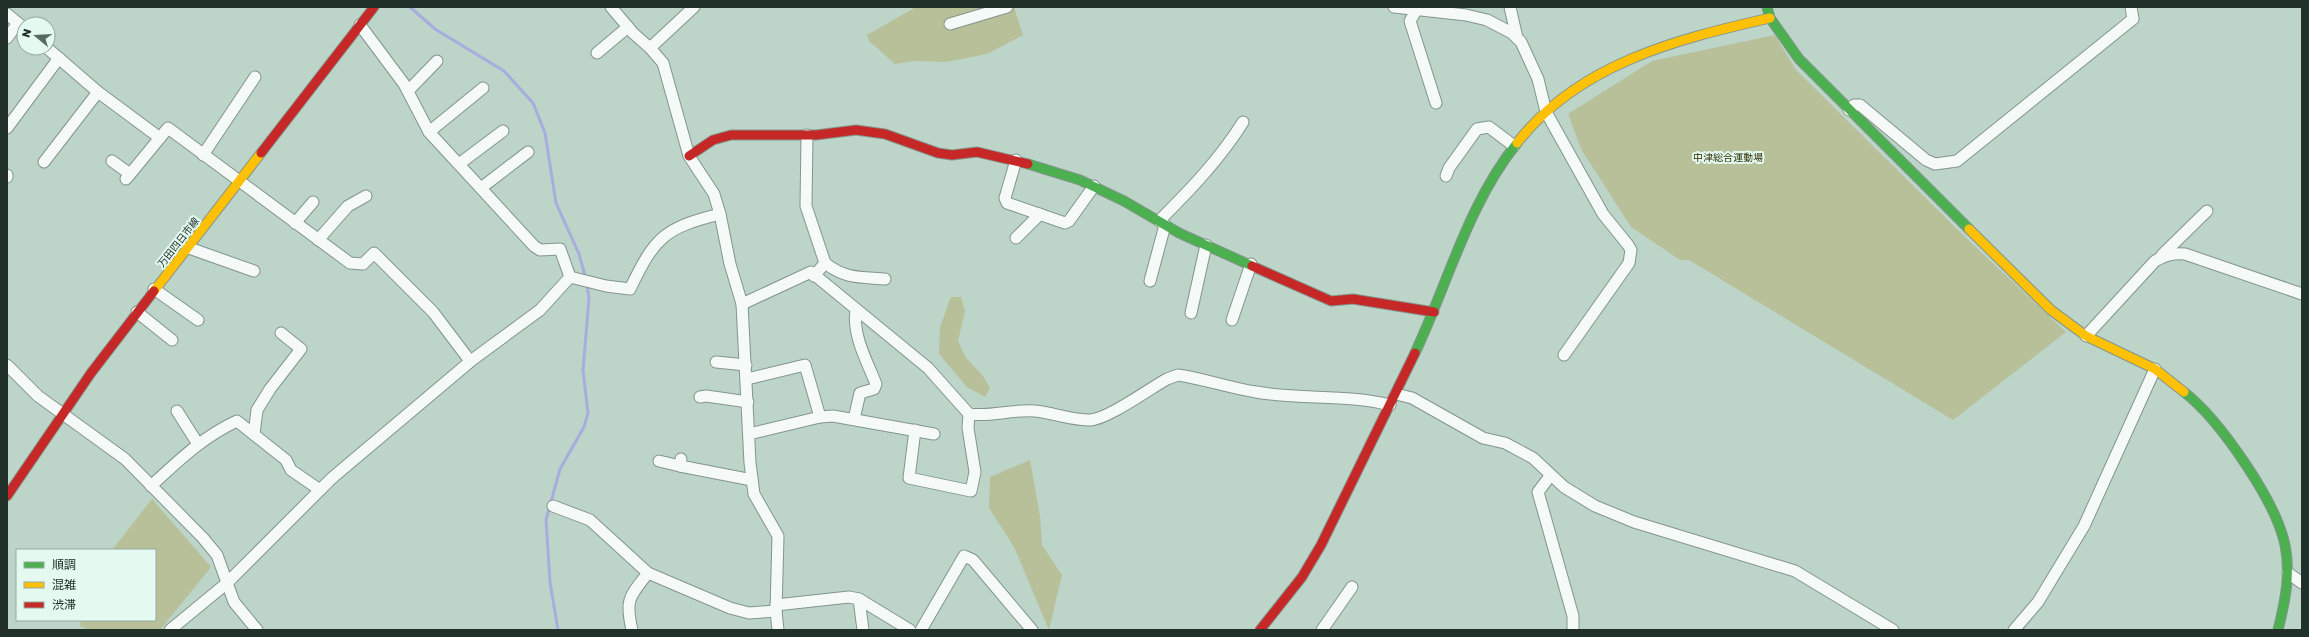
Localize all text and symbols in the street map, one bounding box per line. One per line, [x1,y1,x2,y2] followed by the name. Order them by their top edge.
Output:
[16,16,56,56] north arrow
[19,27,33,39] text: N
[1693,151,1763,163] park label: 中津総合運動場
[155,215,201,269] street label: 万田四日市線
[16,549,156,621] legend
[52,557,76,572] text: 順調
[52,577,76,592] text: 混雑
[52,597,76,612] text: 渋滞

